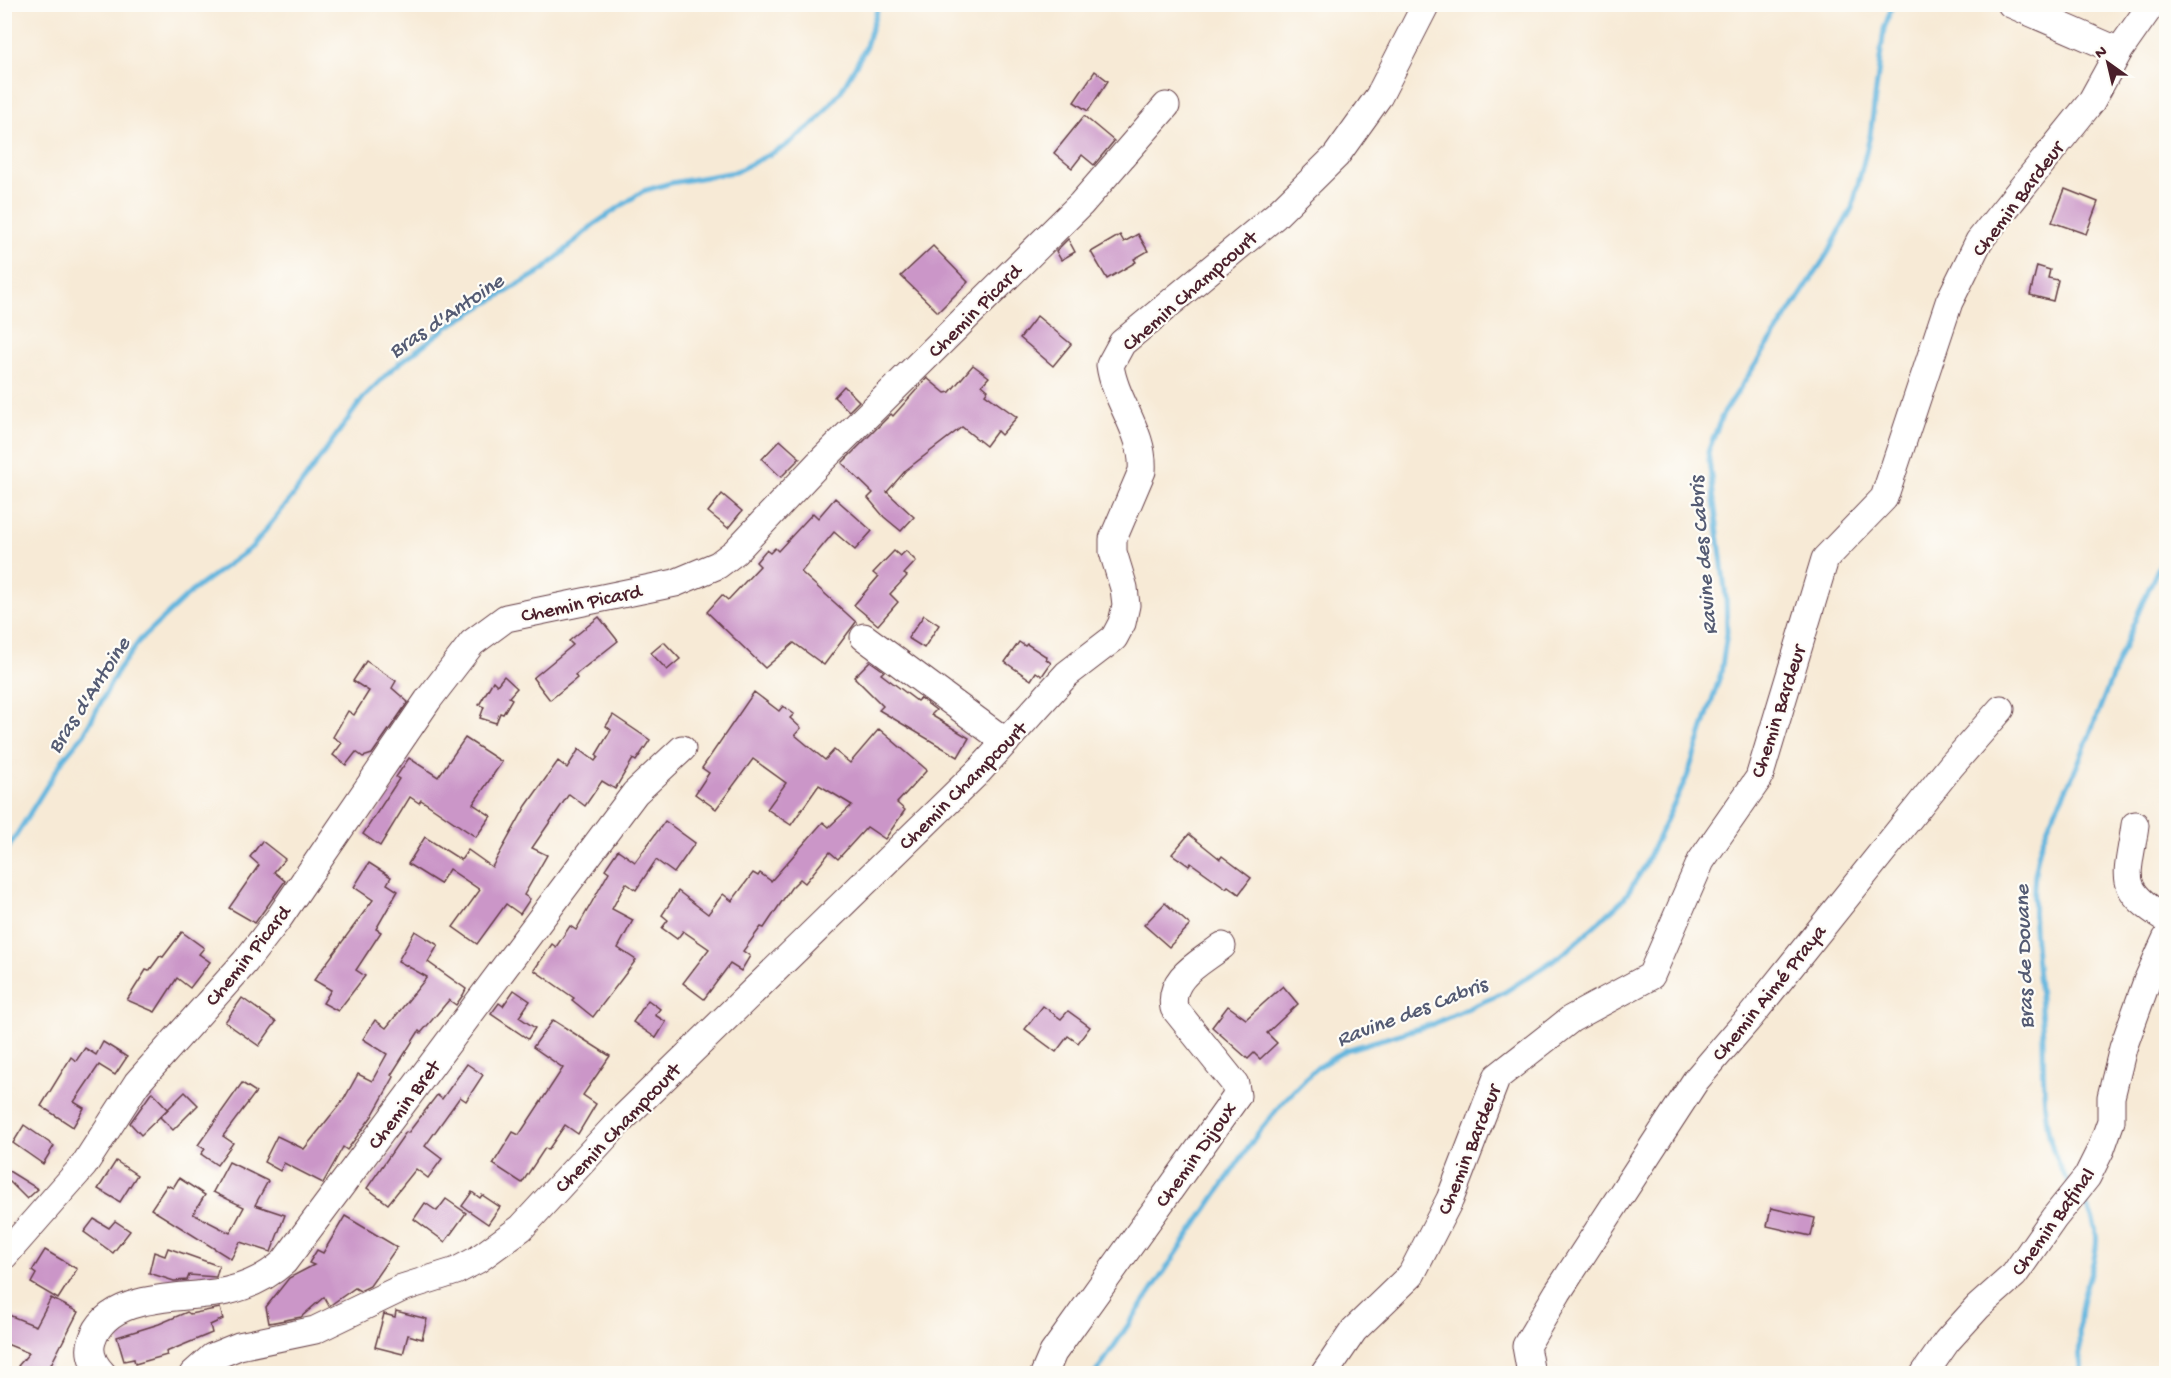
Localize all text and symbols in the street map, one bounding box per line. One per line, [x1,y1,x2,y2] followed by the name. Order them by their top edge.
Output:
[2078,33,2138,93] north arrow
[2092,42,2112,64] text: N
[1968,136,2072,263] street label: Chemin Bardeur
[1118,225,1266,358] street label: Chemin Champcourt
[924,259,1030,365] street label: Chemin Picard
[385,268,511,365] water label: Bras d'Antoine
[1685,473,1725,636] water label: Ravine des Cabris
[519,580,646,630] street label: Chemin Picard
[43,632,138,759] water label: Bras d'Antoine
[1747,641,1814,782] street label: Chemin Bardeur
[895,716,1036,857] street label: Chemin Champcourt
[2010,883,2042,1029] water label: Bras de Douane
[201,900,299,1013] street label: Chemin Picard
[1708,920,1834,1067] street label: Chemin Aimé Praya
[1333,972,1493,1054] water label: Ravine des Cabris
[364,1055,449,1156] street label: Chemin Bret
[551,1057,690,1200] street label: Chemin Champcourt
[1434,1080,1509,1219] street label: Chemin Bardeur
[1151,1099,1244,1214] street label: Chemin Dijoux
[2007,1164,2102,1282] street label: Chemin Bafinal

